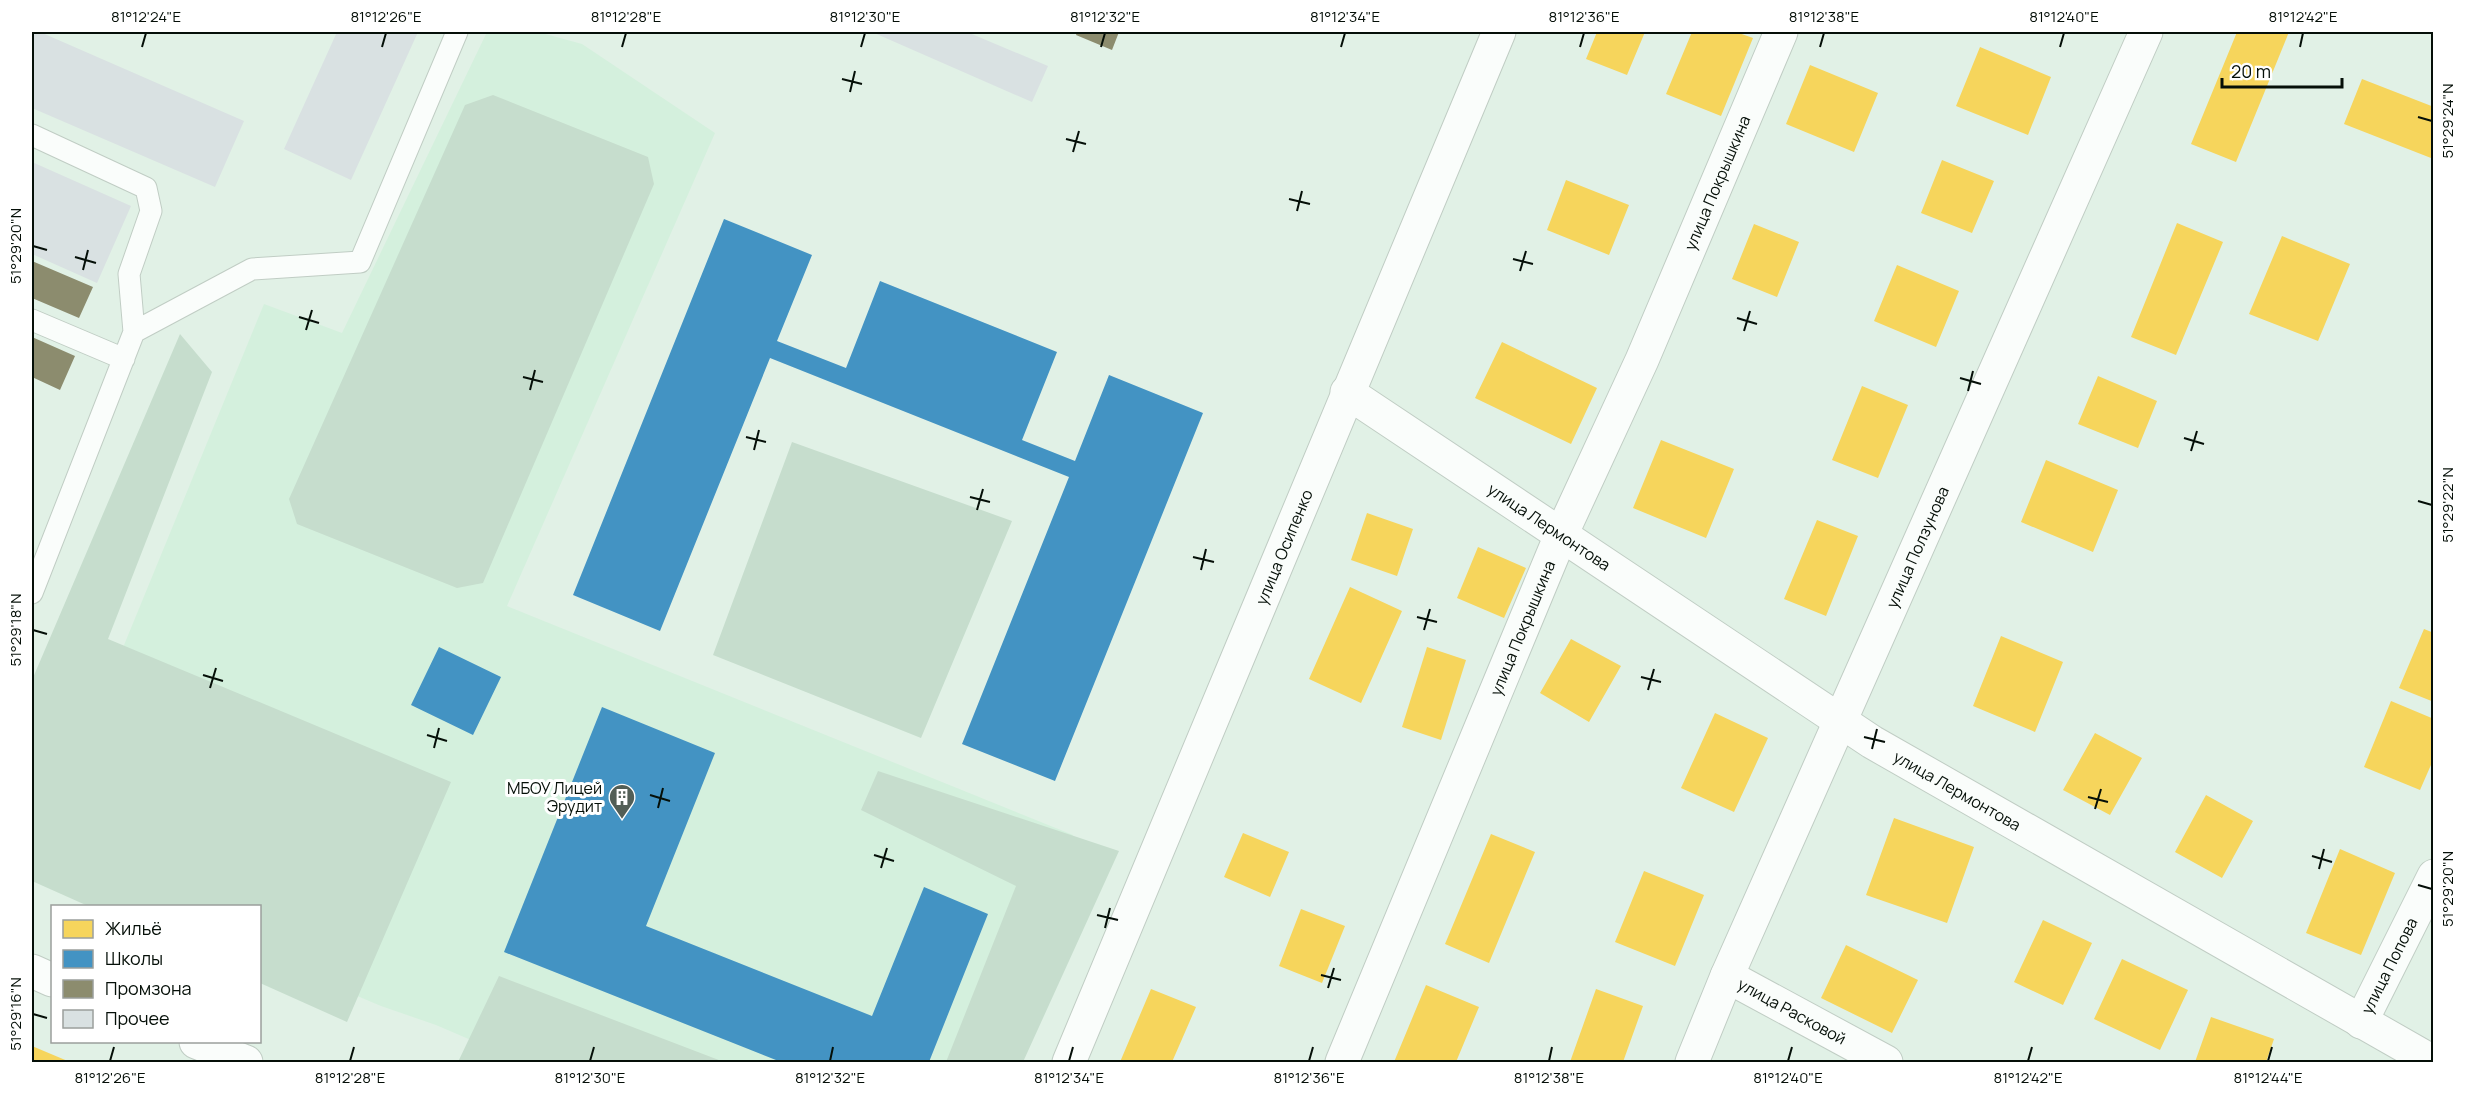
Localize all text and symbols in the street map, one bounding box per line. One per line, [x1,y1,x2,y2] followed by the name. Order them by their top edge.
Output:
[111,6,181,27] text: 81°12'24"E
[350,6,422,27] text: 81°12'26"E
[591,6,661,27] text: 81°12'28"E
[830,6,900,27] text: 81°12'30"E
[1070,6,1140,27] text: 81°12'32"E
[1310,6,1380,27] text: 81°12'34"E
[1549,6,1619,27] text: 81°12'36"E
[1789,6,1859,27] text: 81°12'38"E
[2029,6,2099,27] text: 81°12'40"E
[2269,6,2337,27] text: 81°12'42"E
[2222,51,2342,89] scale bar
[2231,59,2271,83] text: 20 m
[2437,83,2458,159] text: 51°29'24"N
[1679,112,1755,254] street label: улица Покрышкина
[5,208,26,284] text: 51°29'20"N
[2437,467,2458,543] text: 51°29'22"N
[1483,478,1615,576] street label: улица Лермонтова
[1881,483,1954,612] street label: улица Ползунова
[1250,486,1318,608] street label: улица Осипенко
[1484,557,1560,699] street label: улица Покрышкина
[5,593,26,667] text: 51°29'18"N
[1889,745,2025,836] street label: улица Лермонтова
[507,777,602,817] place label: МБОУ Лицей Эрудит
[607,782,637,820] building icon: МБОУ Лицей Эрудит
[2437,851,2458,927] text: 51°29'20"N
[51,905,261,1043] legend
[2356,914,2422,1018] street label: улица Попова
[105,916,162,940] text: Жильё
[105,946,163,970] text: Школы
[1734,973,1850,1049] street label: улица Расковой
[105,976,192,1000] text: Промзона
[5,977,26,1051] text: 51°29'16"N
[105,1006,170,1030] text: Прочее
[74,1067,146,1088] text: 81°12'26"E
[315,1067,385,1088] text: 81°12'28"E
[555,1067,625,1088] text: 81°12'30"E
[795,1067,865,1088] text: 81°12'32"E
[1034,1067,1104,1088] text: 81°12'34"E
[1274,1067,1344,1088] text: 81°12'36"E
[1514,1067,1584,1088] text: 81°12'38"E
[1753,1067,1823,1088] text: 81°12'40"E
[1994,1067,2062,1088] text: 81°12'42"E
[2234,1067,2302,1088] text: 81°12'44"E

